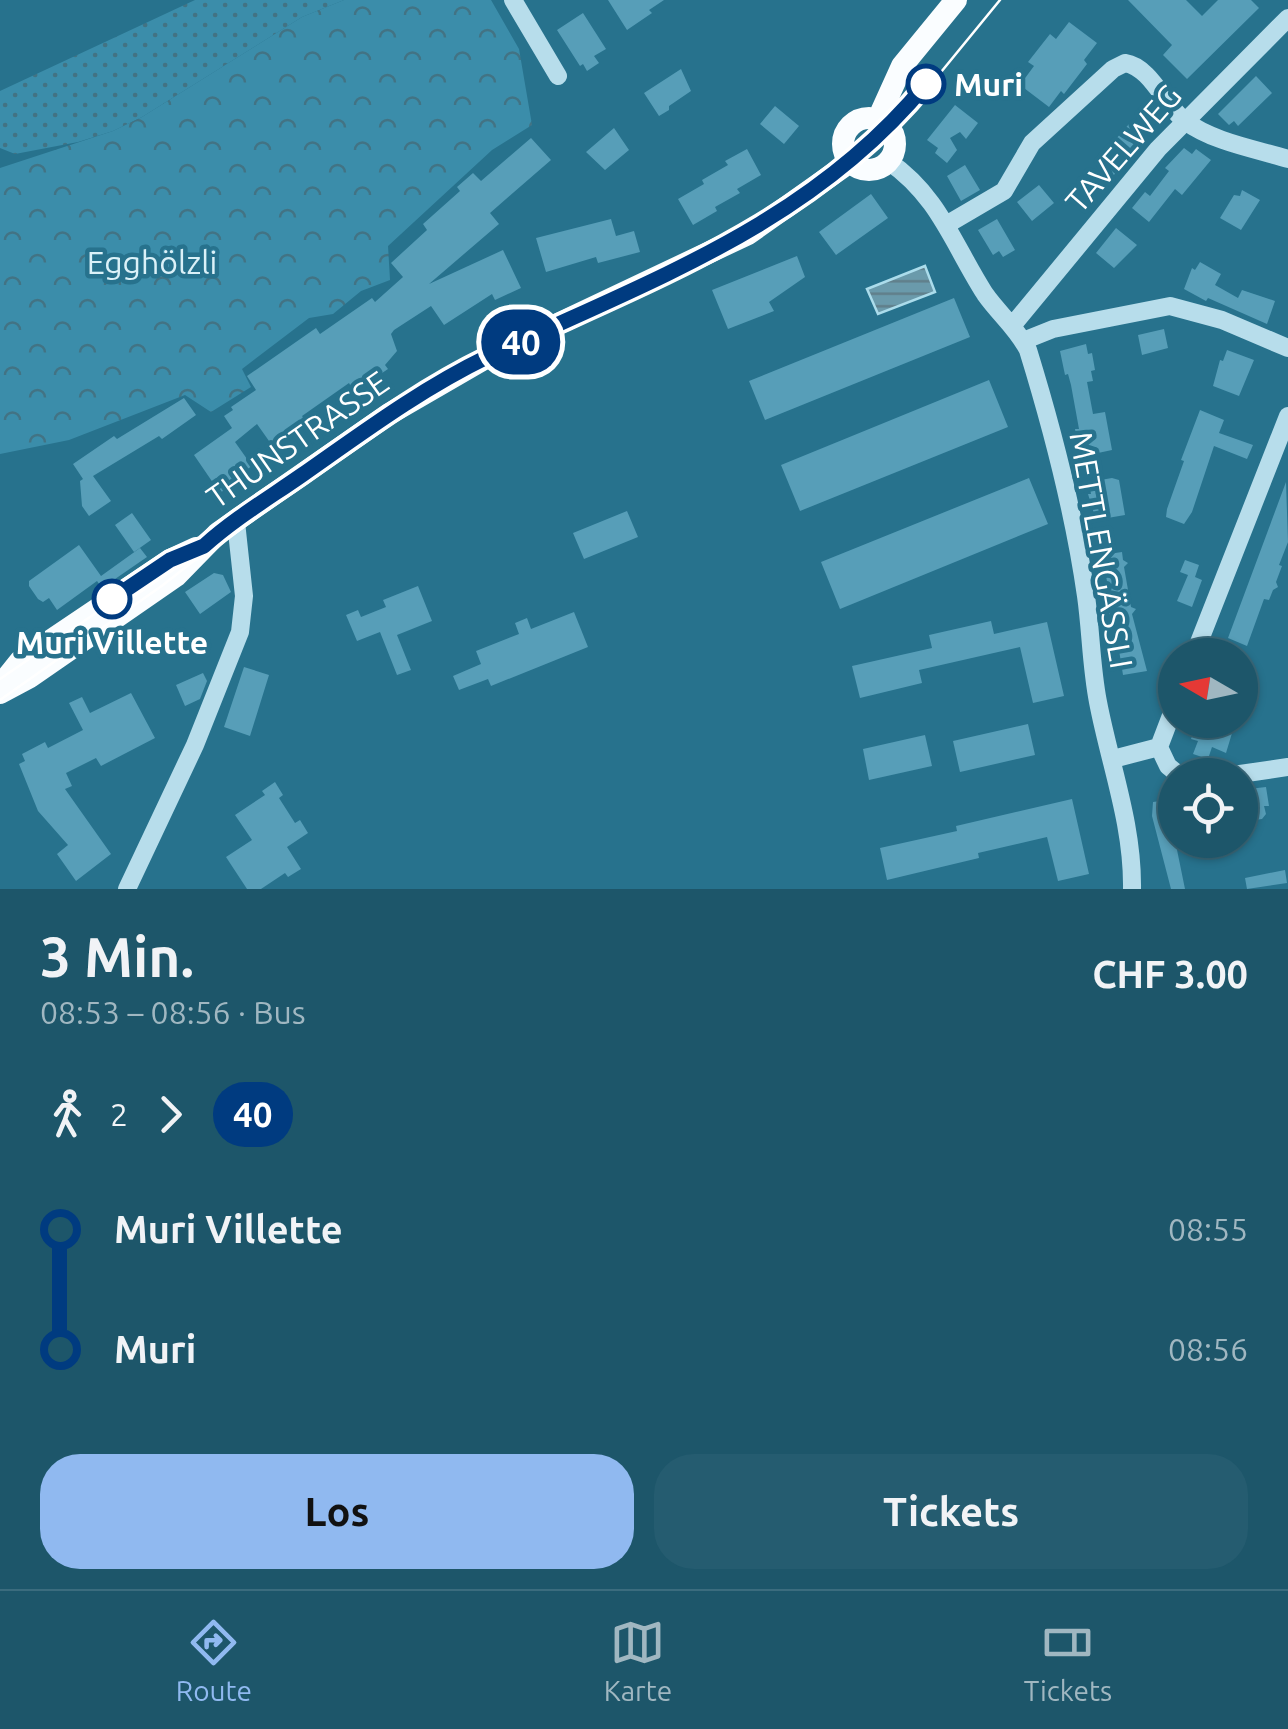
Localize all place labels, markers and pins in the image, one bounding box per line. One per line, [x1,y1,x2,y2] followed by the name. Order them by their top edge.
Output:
[907,65,945,103] marker: Muri
[954,66,1023,102] place label: Muri
[93,580,131,618] marker: Muri Villette
[16,624,208,660] place label: Muri Villette

